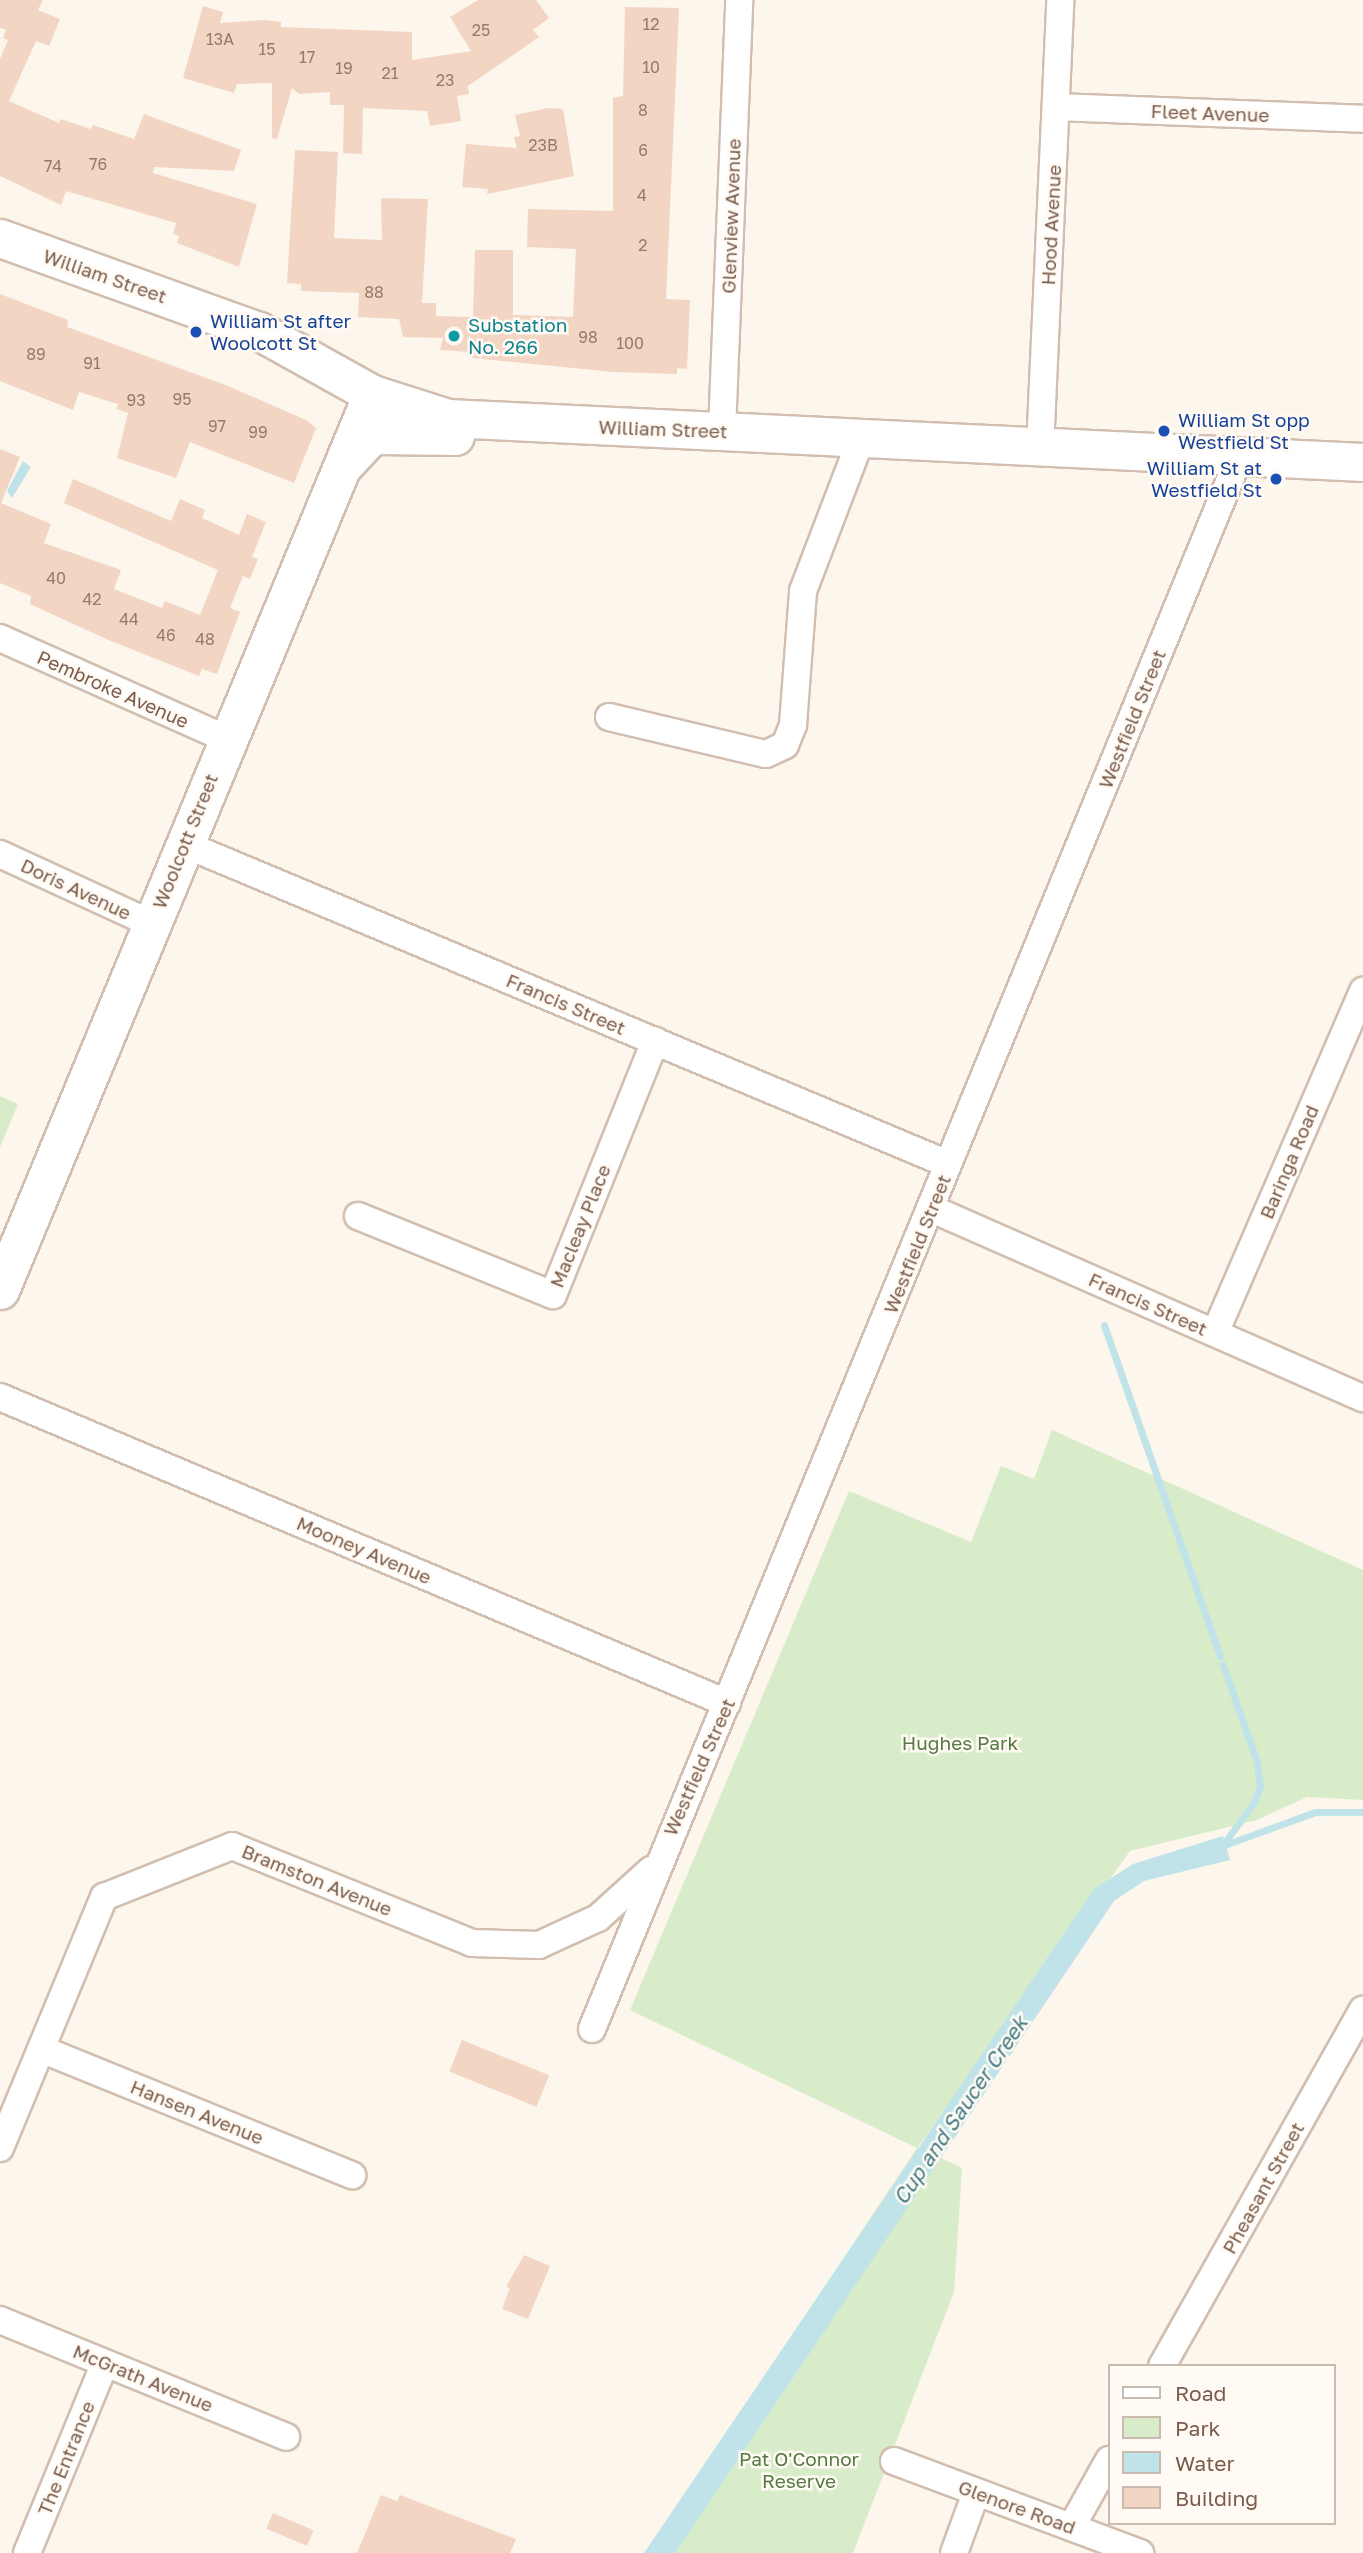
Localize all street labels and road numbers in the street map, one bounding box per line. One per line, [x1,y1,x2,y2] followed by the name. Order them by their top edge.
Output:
[1150,100,1270,126] street label: Fleet Avenue
[717,138,745,294] street label: Glenview Avenue
[1036,164,1066,286] street label: Hood Avenue
[40,244,170,308] street label: William Street
[598,415,728,443] street label: William Street
[34,645,192,733] street label: Pembroke Avenue
[1094,646,1170,792] street label: Westfield Street
[147,770,223,912] street label: Woolcott Street
[17,854,135,924] street label: Doris Avenue
[503,969,629,1039] street label: Francis Street
[1255,1102,1323,1222] street label: Baringa Road
[545,1161,615,1291] street label: Macleay Place
[879,1171,955,1317] street label: Westfield Street
[1085,1268,1211,1340] street label: Francis Street
[293,1511,435,1589] street label: Mooney Avenue
[659,1695,739,1839] street label: Westfield Street
[239,1839,395,1921] street label: Bramston Avenue
[127,2075,267,2149] street label: Hansen Avenue
[1217,2118,1309,2258] street label: Pheasant Street
[70,2340,216,2416] street label: McGrath Avenue
[33,2398,99,2518] street label: The Entrance
[955,2475,1079,2539] street label: Glenore Road

